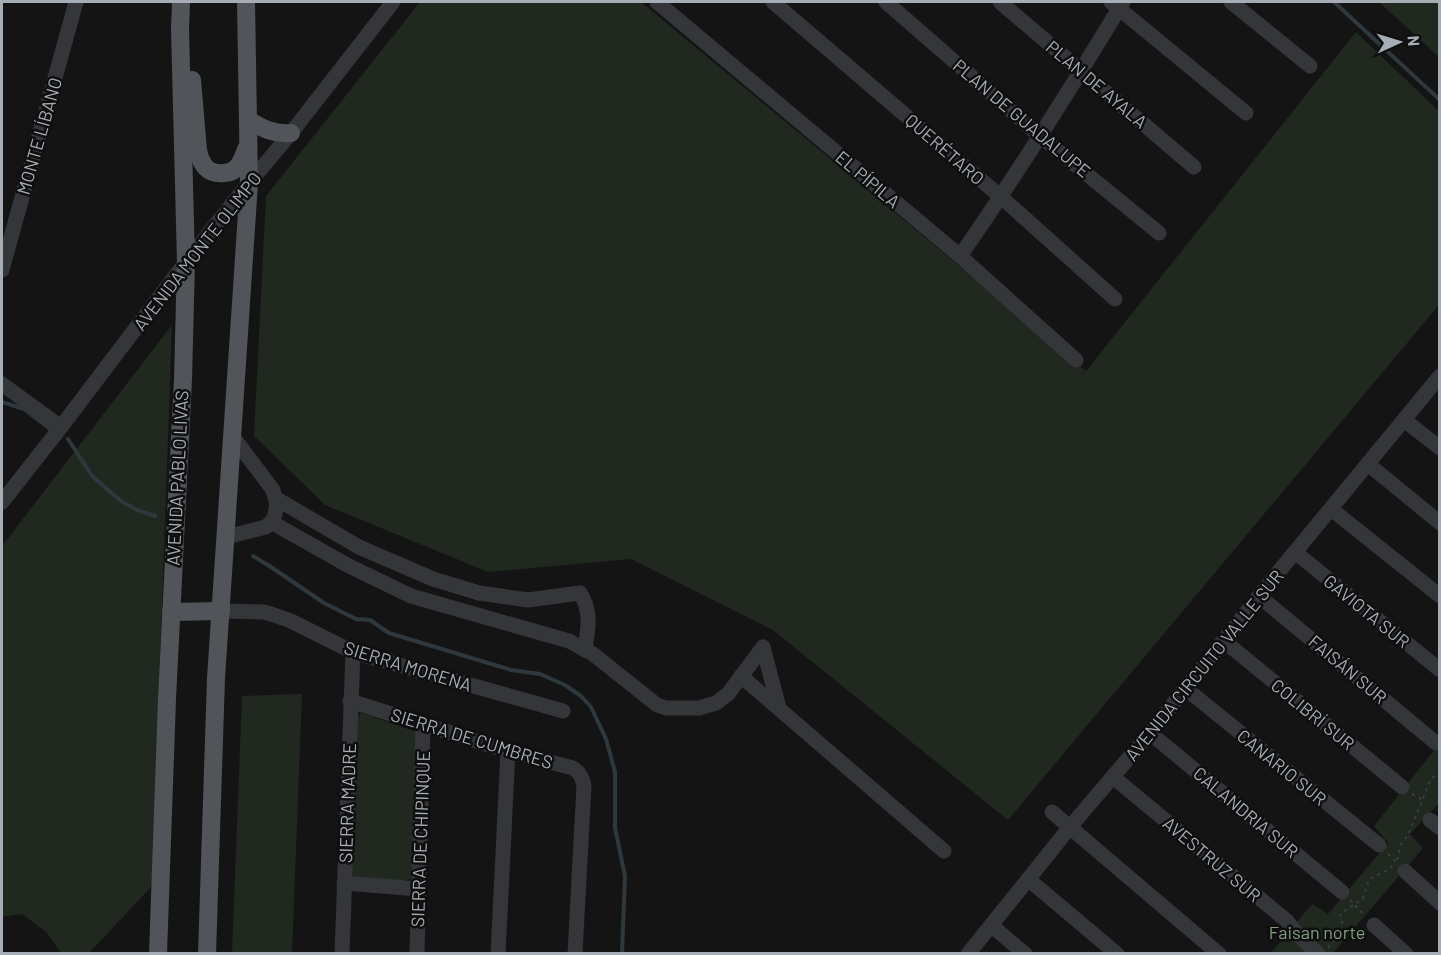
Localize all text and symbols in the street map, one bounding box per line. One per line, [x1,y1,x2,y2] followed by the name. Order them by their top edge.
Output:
[1369,12,1429,72] north arrow
[1042,35,1152,133] street label: PLAN DE AYALA
[1405,35,1424,47] text: N
[949,54,1095,182] street label: PLAN DE GUADALUPE
[12,75,66,197] street label: MONTE LÍBANO
[901,109,989,189] street label: QUERÉTARO
[831,146,905,212] street label: EL PÍPILA
[128,167,266,335] street label: AVENIDA MONTE OLIMPO
[161,390,193,566] street label: AVENIDA PABLO LIVAS
[1120,565,1288,765] street label: AVENIDA CIRCUITO VALLE SUR
[1320,570,1414,652] street label: GAVIOTA SUR
[1304,630,1392,708] street label: FAISÁN SUR
[341,636,475,696] street label: SIERRA MORENA
[1267,674,1359,754] street label: COLIBRÍ SUR
[388,703,556,773] street label: SIERRA DE CUMBRES
[1233,724,1331,810] street label: CANARIO SUR
[334,743,360,863] street label: SIERRA MADRE
[406,750,434,928] street label: SIERRA DE CHIPINQUE
[1189,762,1303,862] street label: CALANDRIA SUR
[1159,812,1265,906] street label: AVESTRUZ SUR
[1269,921,1365,943] park label: Faisan norte

